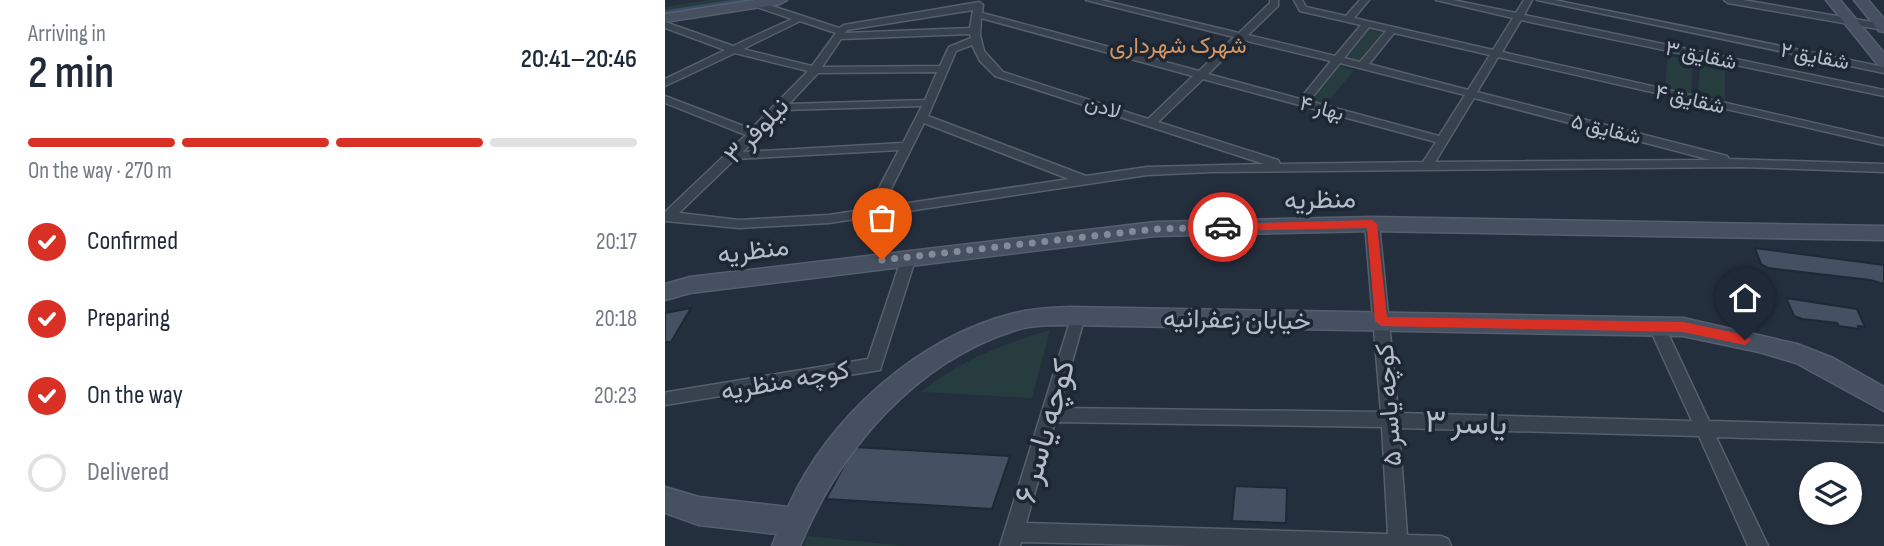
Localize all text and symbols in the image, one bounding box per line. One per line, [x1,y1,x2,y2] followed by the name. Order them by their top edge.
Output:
[28,20,106,48] text: Arriving in
[1109,32,1247,60] district label: شهرک شهرداری
[1663,36,1739,75] street label: شقایق ۳
[1778,38,1851,75] street label: شقایق ۲
[521,44,637,75] text: 20:41–20:46
[28,46,114,101] text: 2 min
[1653,79,1727,120] street label: شقایق ۴
[1082,90,1124,125] street label: لادن
[1297,91,1347,126] street label: بهار ۴
[718,92,796,171] street label: نیلوفر ۳
[1568,109,1643,150] street label: شقایق ۵
[28,157,172,185] text: On the way · 270 m
[1284,184,1356,217] street label: منظریه
[852,188,912,260] pin
[1188,192,1258,262] courier
[863,199,901,237] icon: bag
[1204,208,1242,246] icon: car
[28,223,66,261] icon: check
[87,226,178,257] text: Confirmed
[596,228,637,256] text: 20:17
[716,232,791,271] street label: منظریه
[1715,268,1775,340] pin
[1726,279,1764,317] icon: home
[28,300,66,338] icon: check
[87,303,170,334] text: Preparing
[1163,304,1311,337] street label: خیابان زعفرانیه
[595,305,637,333] text: 20:18
[1370,342,1410,467] street label: کوچه یاسر ۵
[719,355,852,409] street label: کوچه منظریه
[1006,355,1086,508] street label: کوچه یاسر ۶
[28,377,66,415] icon: check
[87,380,183,411] text: On the way
[594,382,637,410] text: 20:23
[1424,403,1508,444] street label: یاسر ۳
[87,457,169,488] text: Delivered
[1799,462,1862,525] map controls
[1799,462,1862,525] button: layers

